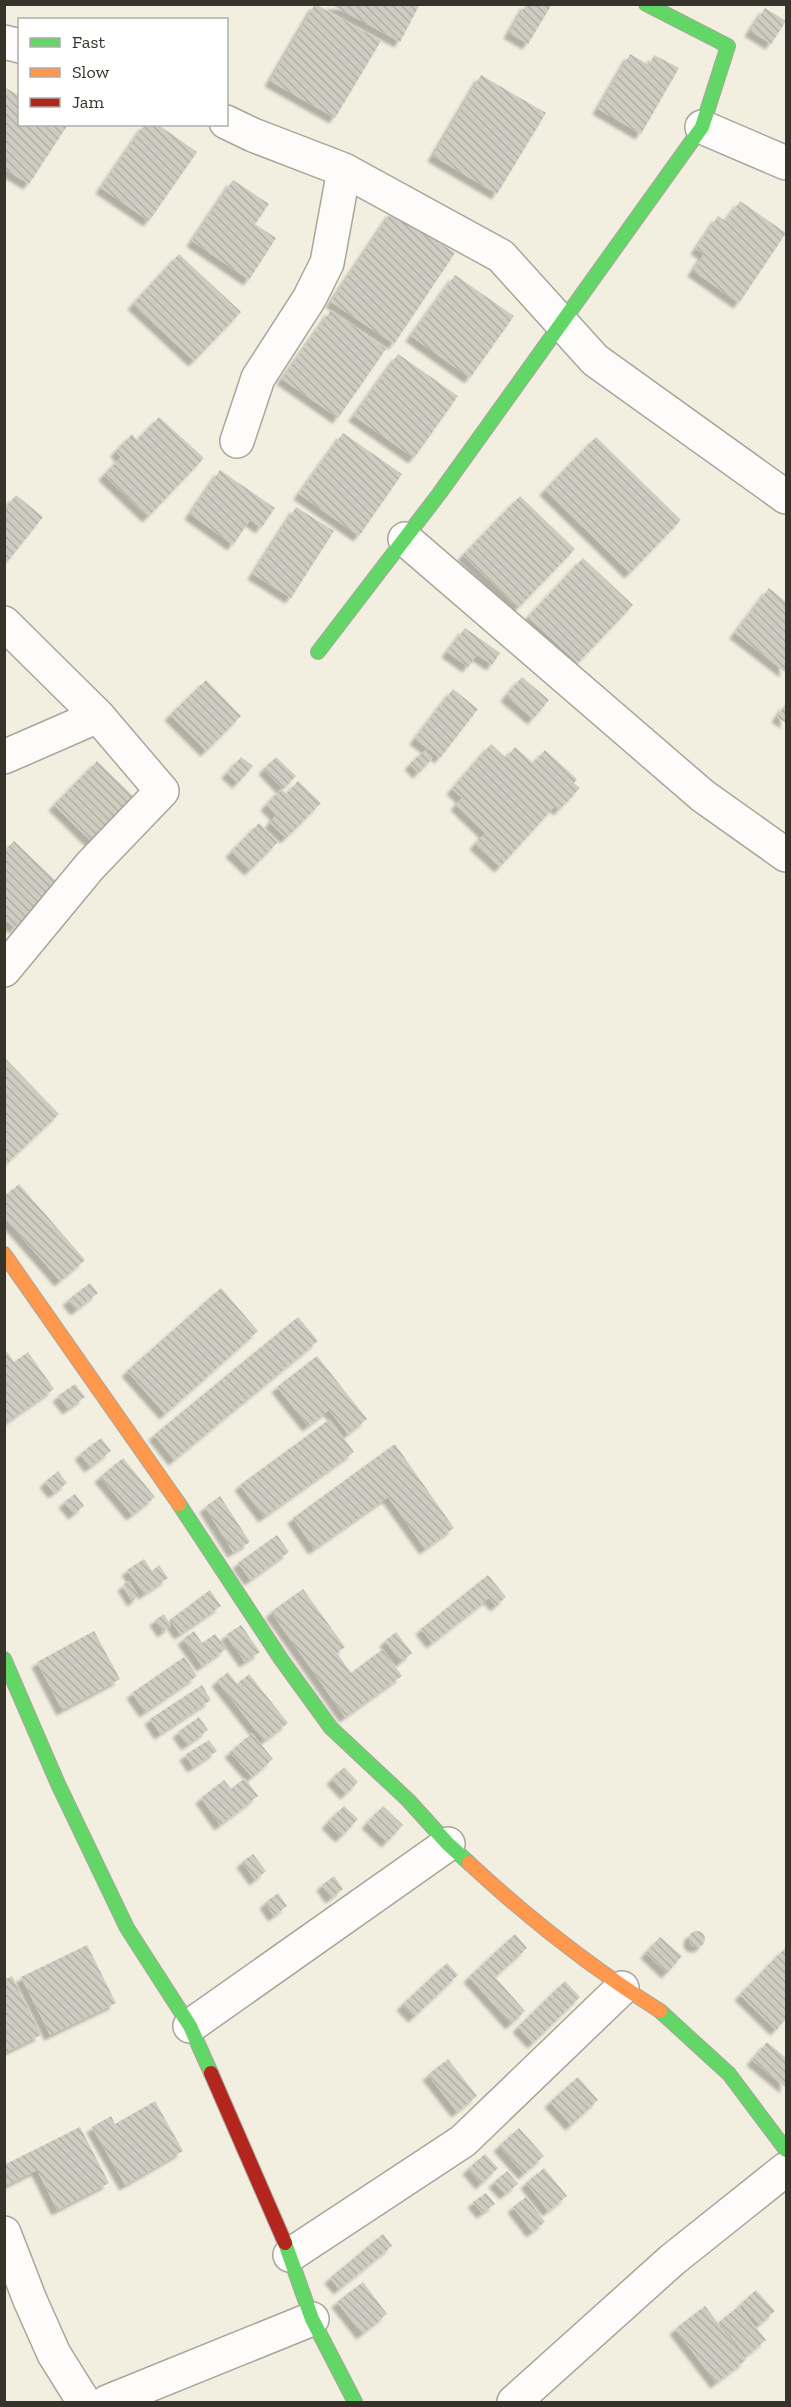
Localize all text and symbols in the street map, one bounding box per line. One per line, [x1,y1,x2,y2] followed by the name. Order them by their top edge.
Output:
[18,18,228,126] legend
[72,31,105,53] text: Fast
[72,61,109,83] text: Slow
[72,91,104,113] text: Jam

